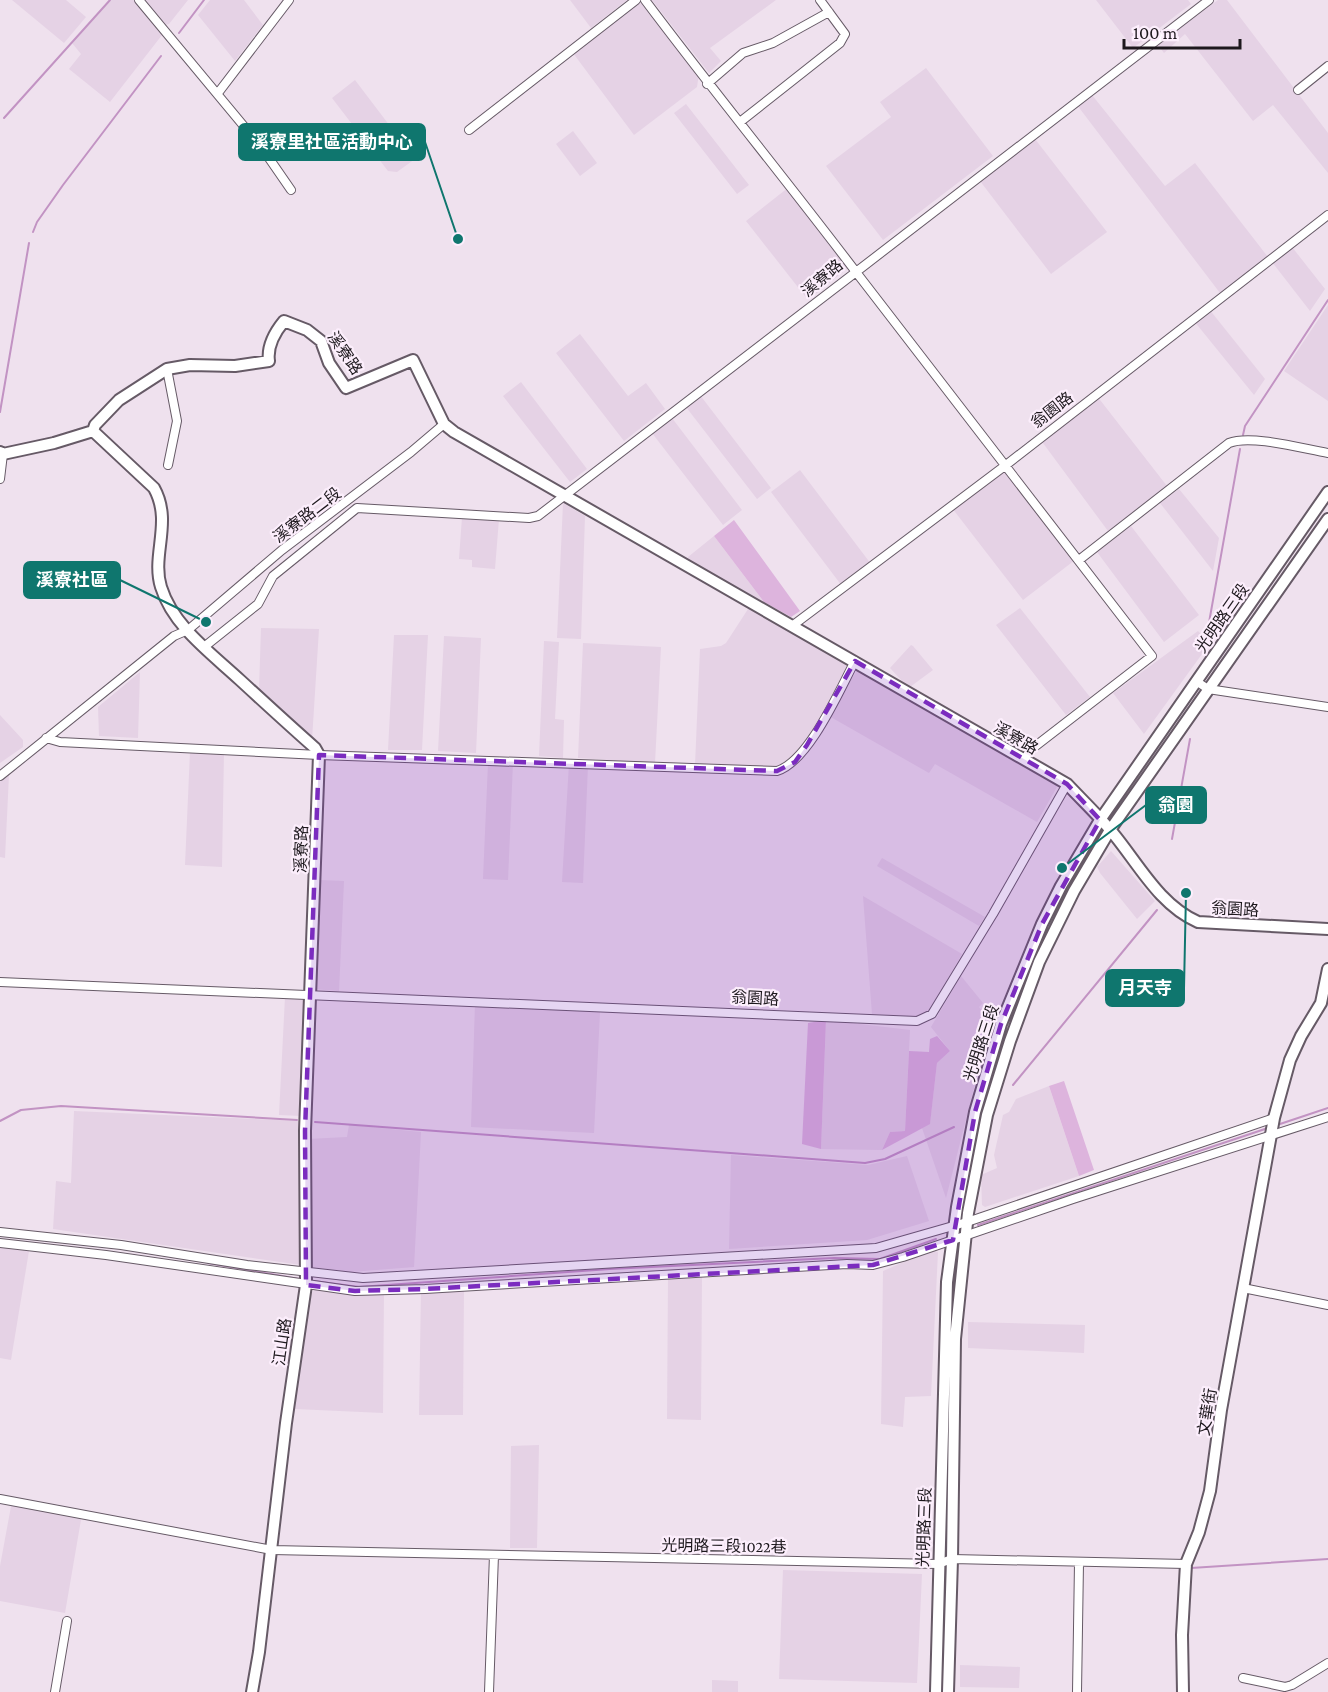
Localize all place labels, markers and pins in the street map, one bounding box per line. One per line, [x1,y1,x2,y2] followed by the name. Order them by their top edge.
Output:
[239,124,425,160] callout: 溪寮里社區活動中心
[24,562,120,598] callout: 溪寮社區
[1146,787,1206,823] callout: 翁園
[1106,970,1184,1006] callout: 月天寺

